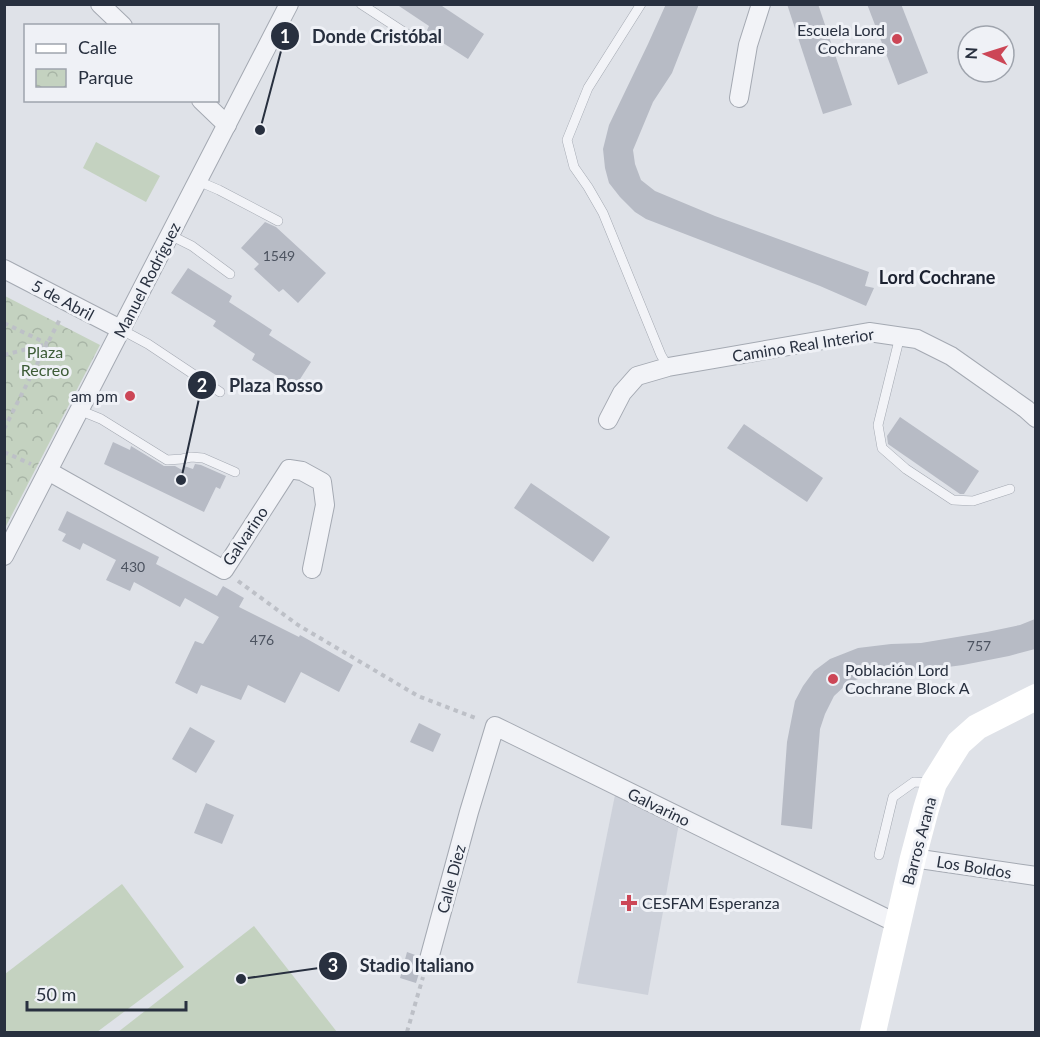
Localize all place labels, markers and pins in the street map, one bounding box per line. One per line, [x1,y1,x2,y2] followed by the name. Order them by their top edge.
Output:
[270,18,454,54] callout: Donde Cristóbal
[797,20,885,57] place label: Escuela Lord Cochrane
[890,32,904,46] marker: Escuela Lord Cochrane
[187,367,335,403] callout: Plaza Rosso
[71,386,118,405] place label: am pm
[123,389,137,403] marker: am pm
[845,660,970,697] place label: Población Lord Cochrane Block A
[826,672,840,686] marker: Población Lord Cochrane Block A
[642,893,780,912] place label: CESFAM Esperanza
[620,894,638,912] marker: CESFAM Esperanza
[318,948,487,984] callout: Stadio Italiano

